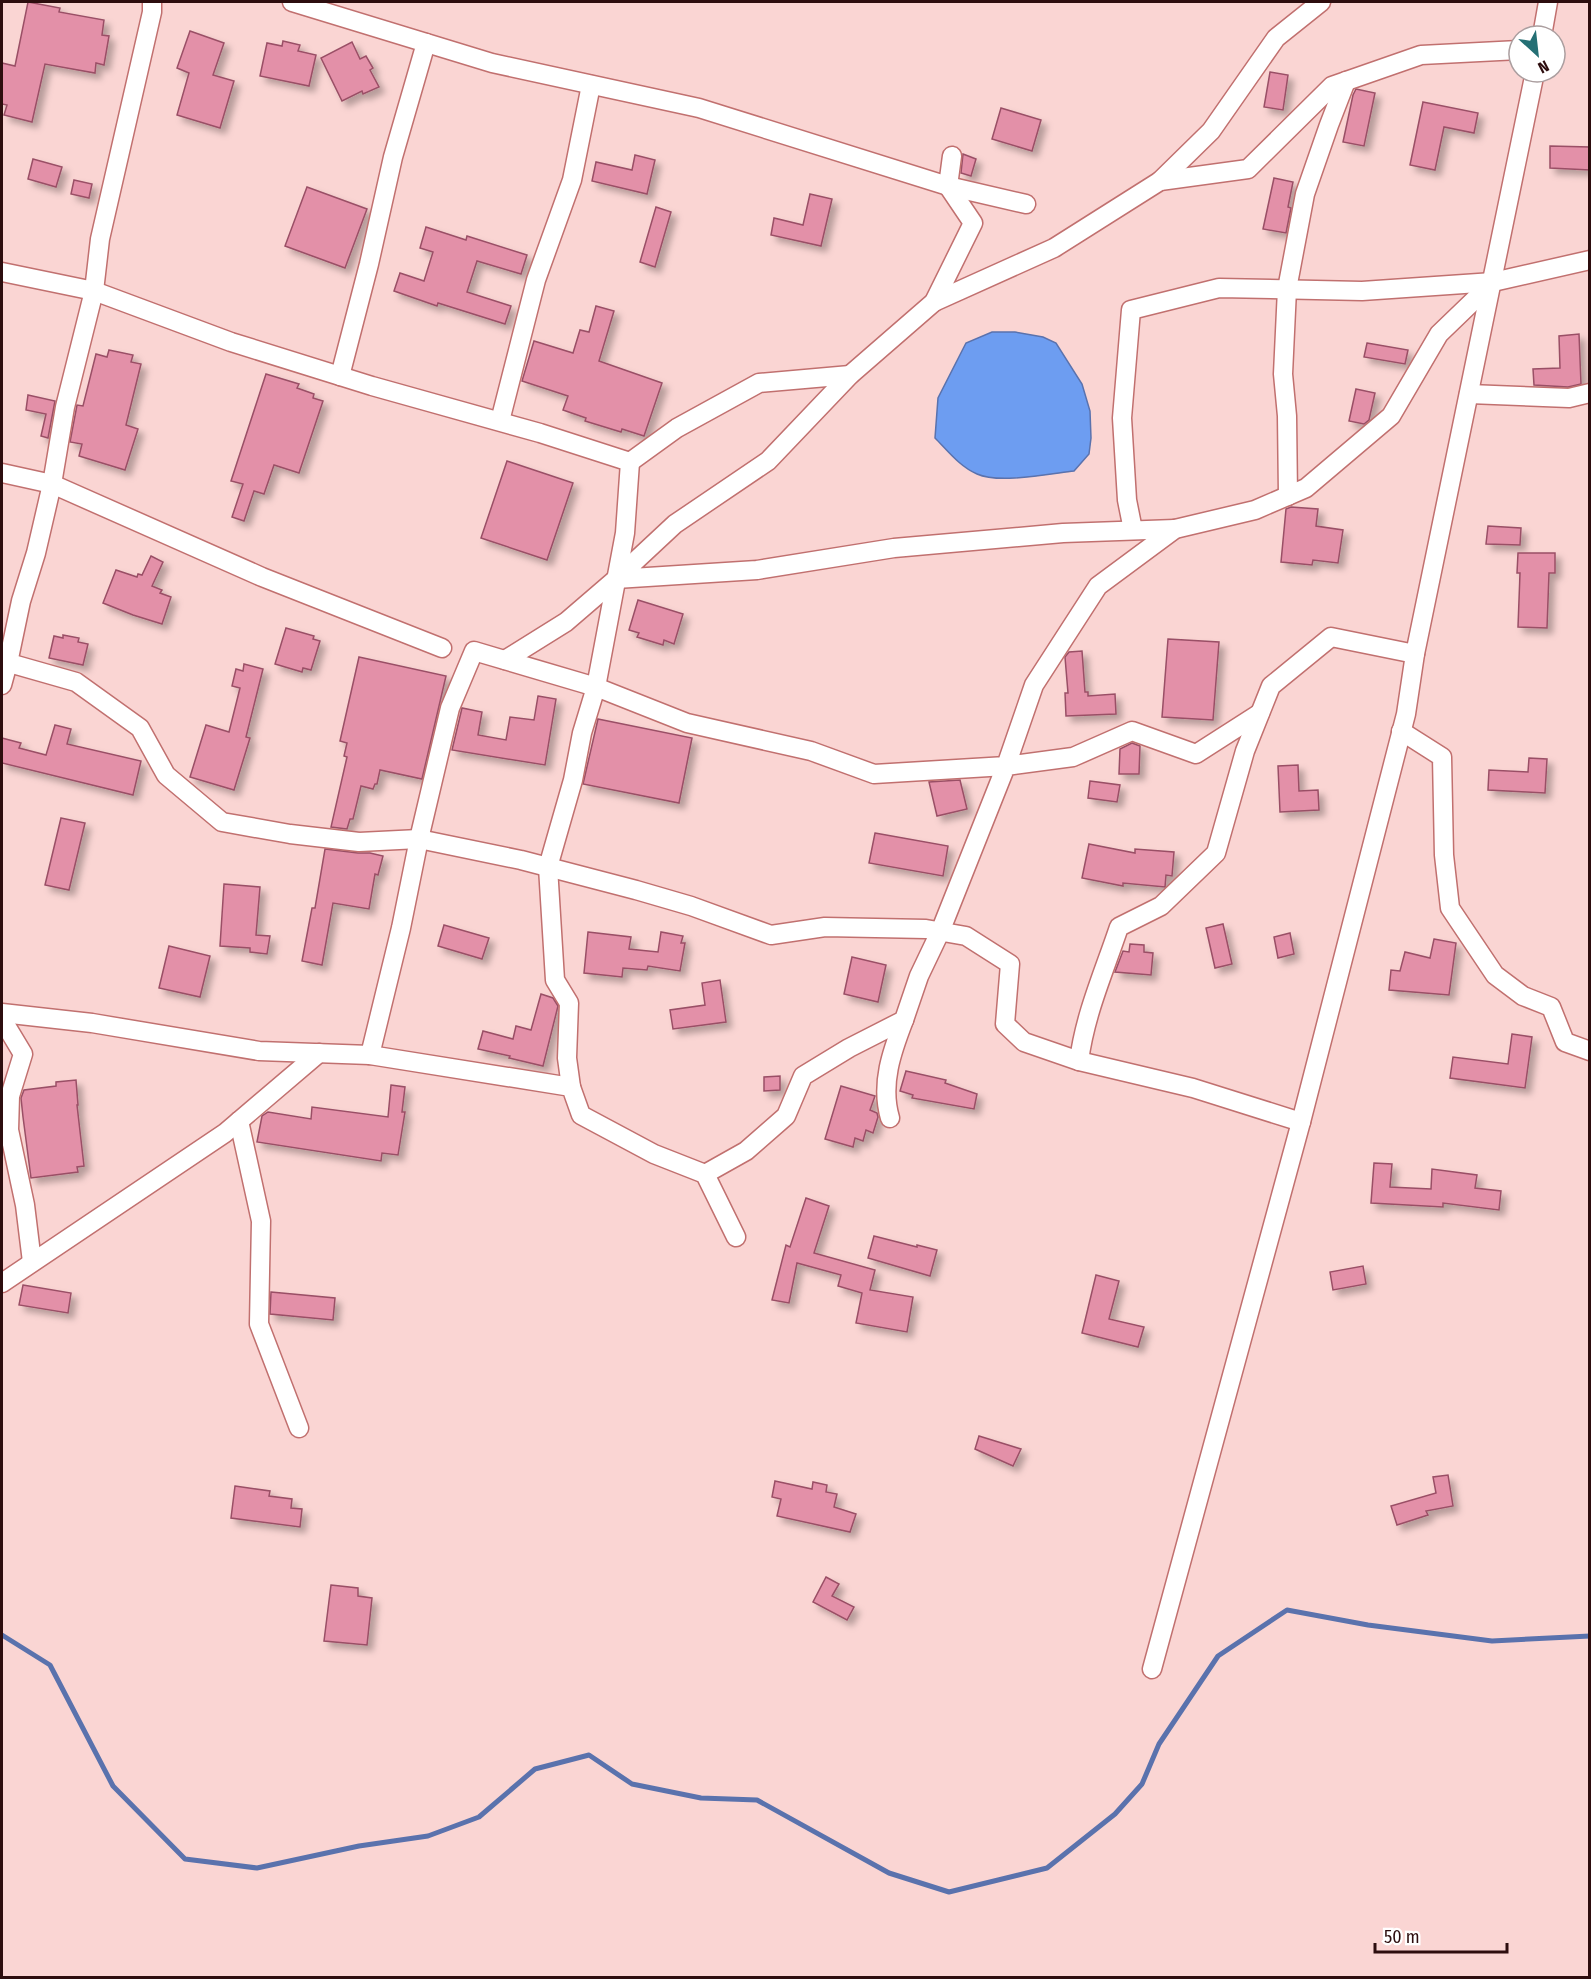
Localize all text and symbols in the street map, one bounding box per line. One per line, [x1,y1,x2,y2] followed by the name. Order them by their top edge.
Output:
[1507,24,1567,84] north arrow
[1535,56,1552,78] text: N
[1375,1916,1507,1954] scale bar
[1384,1926,1420,1948] text: 50 m

